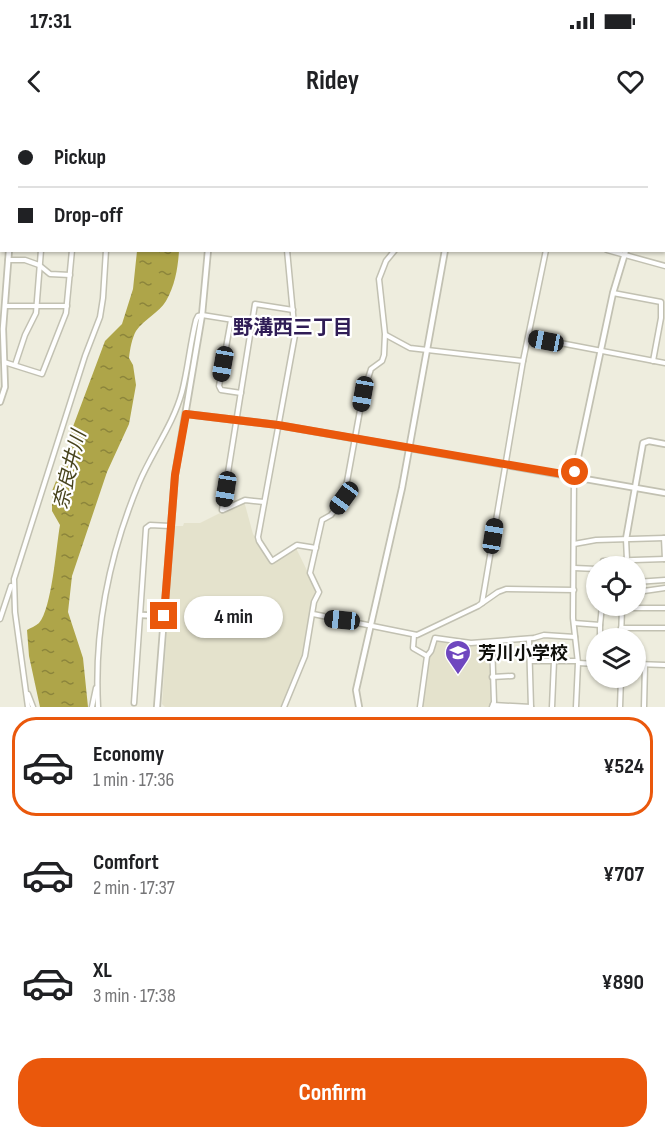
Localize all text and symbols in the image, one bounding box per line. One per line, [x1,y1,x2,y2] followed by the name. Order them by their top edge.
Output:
[30,8,71,35] text: 17:31
[18,65,51,98] icon: back
[306,65,359,97] text: Ridey
[614,65,647,98] icon: heart
[54,144,106,171] text: Pickup
[54,202,123,229] text: Drop-off
[233,316,353,340] district label: 野溝西三丁目
[527,329,565,353] car
[211,345,235,383] car
[351,375,375,413] car
[49,426,92,512] water label: 奈良井川
[561,458,588,485] route start
[214,470,238,508] car
[326,478,362,518] car
[481,517,505,555] car
[586,556,646,688] map controls
[586,556,646,616] button: locate
[185,595,284,637] callout: 4 min
[150,602,177,629] route end
[214,605,253,629] text: 4 min
[323,609,361,631] car
[586,628,646,688] button: layers
[443,638,473,676] school or university icon: 芳川小学校
[478,643,568,664] place label: 芳川小学校
[21,740,75,794] icon: car
[93,741,164,768] text: Economy
[603,753,644,780] text: ¥524
[93,768,174,792] text: 1 min · 17:36
[21,848,75,902] icon: car
[93,849,159,876] text: Comfort
[603,861,644,888] text: ¥707
[93,876,175,900] text: 2 min · 17:37
[21,956,75,1010] icon: car
[93,957,112,984] text: XL
[601,969,644,996] text: ¥890
[93,984,176,1008] text: 3 min · 17:38
[18,1058,647,1127] button: Confirm

